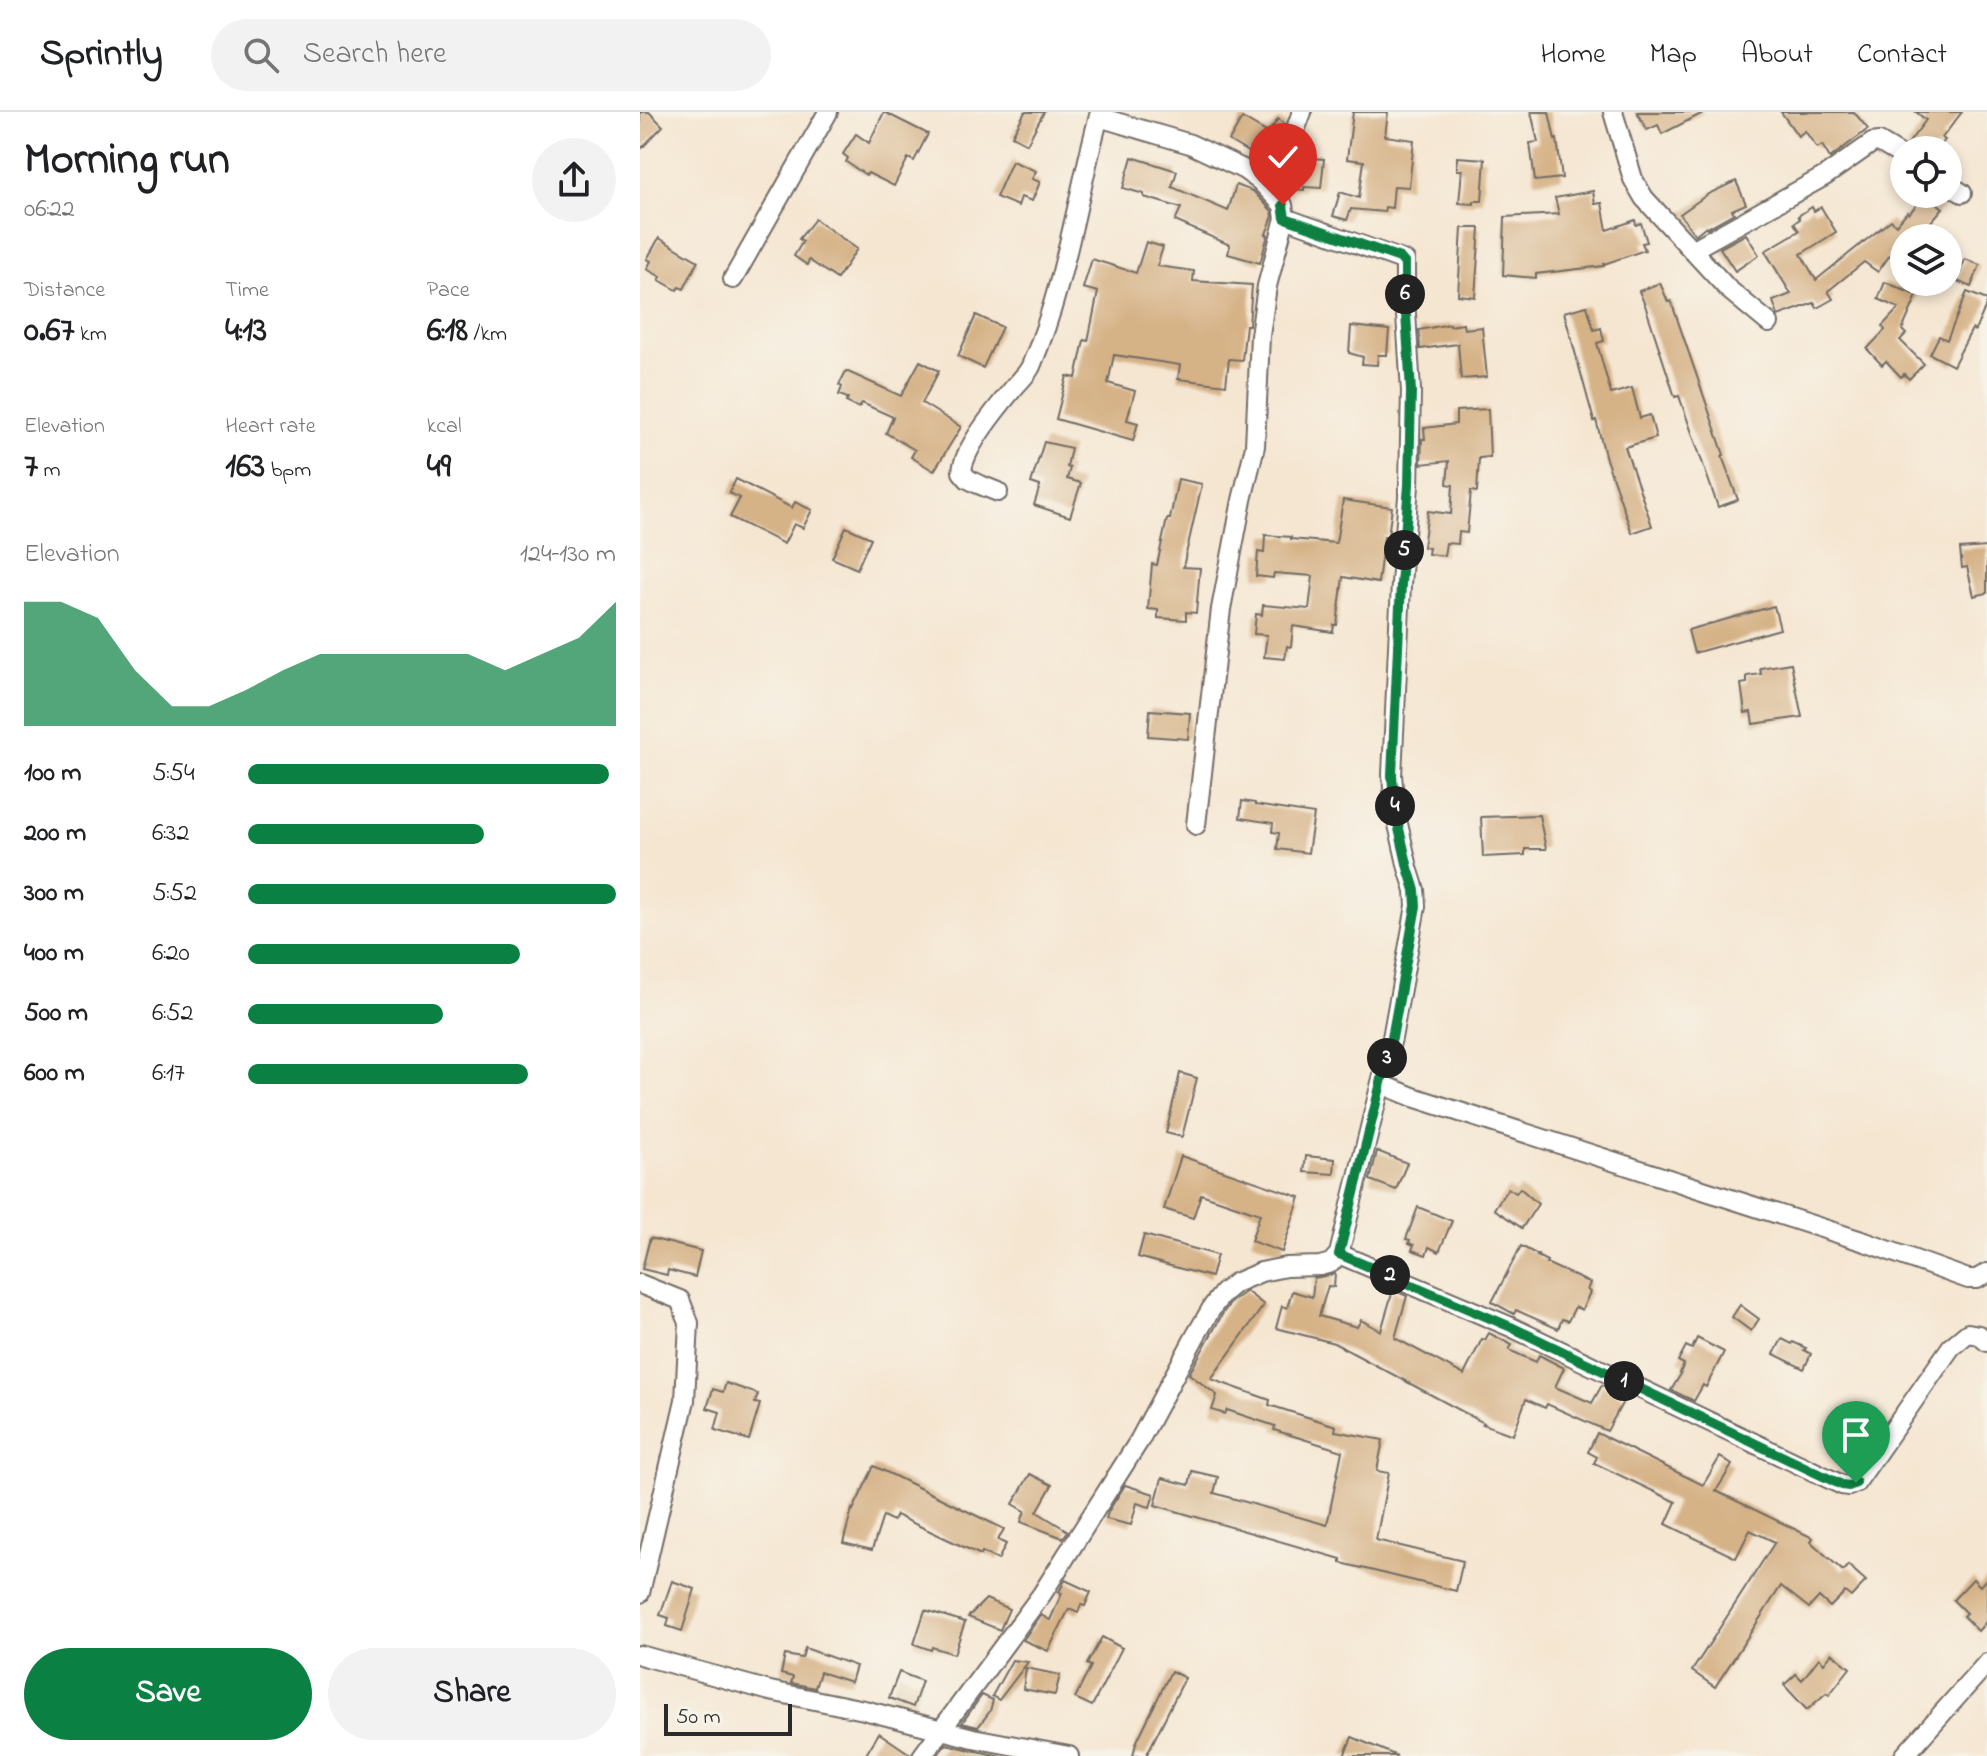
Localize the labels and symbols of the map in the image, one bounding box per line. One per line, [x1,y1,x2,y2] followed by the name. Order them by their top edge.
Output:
[1249,123,1317,205] pin
[1385,274,1425,314] pin: 6
[1384,530,1424,570] pin: 5
[1375,786,1415,826] pin: 4
[1367,1038,1407,1078] pin: 3
[1370,1255,1410,1295] pin: 2
[1604,1361,1644,1401] pin: 1
[1822,1401,1890,1483] pin
[664,1700,792,1736] scale bar

